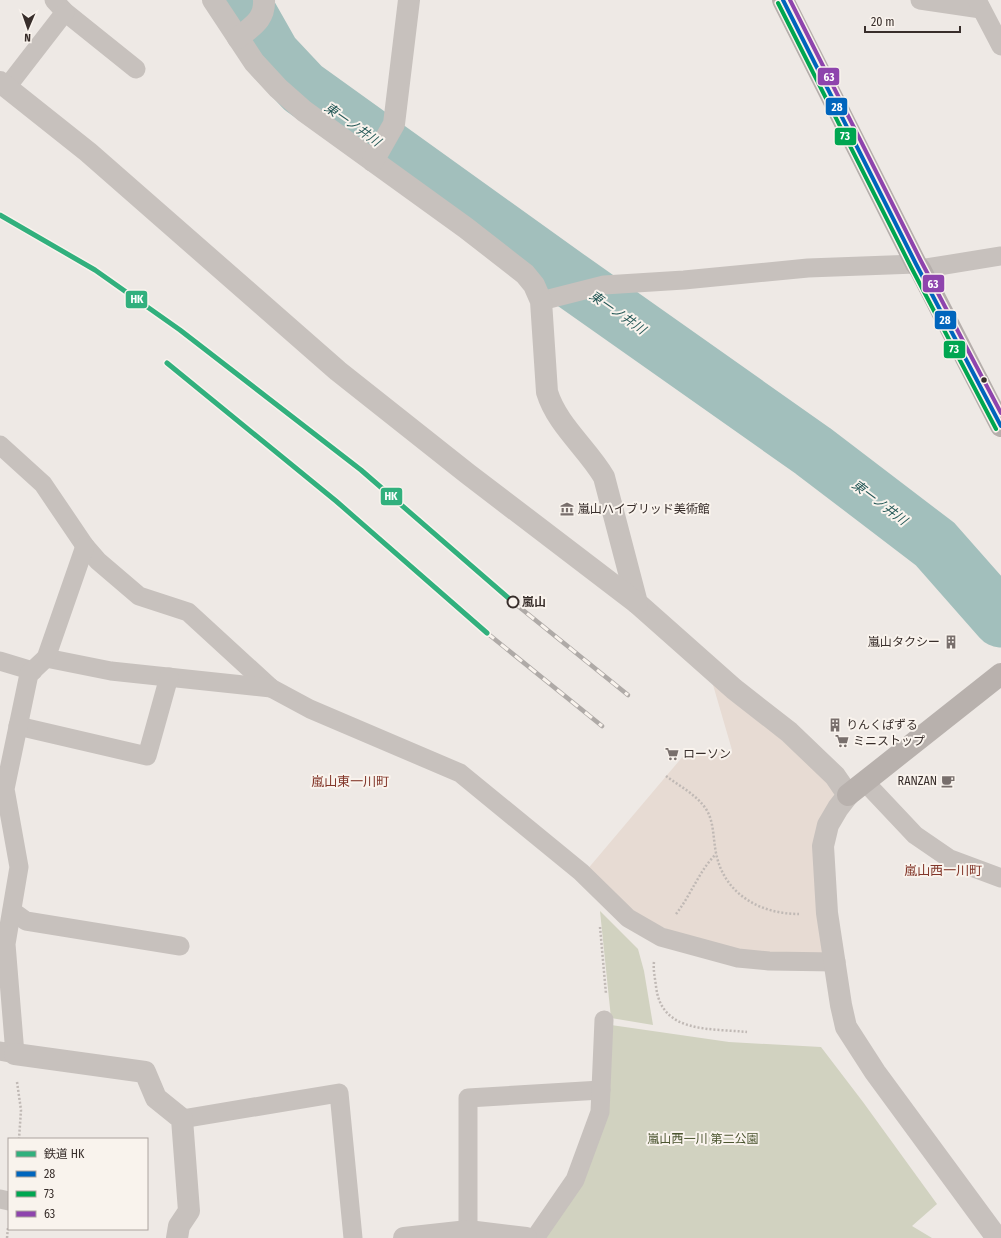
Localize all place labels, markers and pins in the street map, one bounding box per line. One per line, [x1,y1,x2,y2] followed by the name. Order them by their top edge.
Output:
[979,375,989,385] unlabelled marker
[559,501,575,517] museum icon: 嵐山ハイブリッド美術館
[578,502,710,516] place label: 嵐山ハイブリッド美術館
[506,595,520,609] marker: 嵐山
[522,595,546,609] place label: 嵐山
[943,634,959,650] building icon: 嵐山タクシー
[868,635,940,649] place label: 嵐山タクシー
[827,717,843,733] building icon: りんくぱずる
[846,718,918,732] place label: りんくぱずる
[834,733,850,749] supermarket icon: ミニストップ
[853,734,925,748] place label: ミニストップ
[664,746,680,762] supermarket icon: ローソン
[683,747,731,761] place label: ローソン
[940,773,956,789] cafe icon: RANZAN
[898,774,937,788] place label: RANZAN

